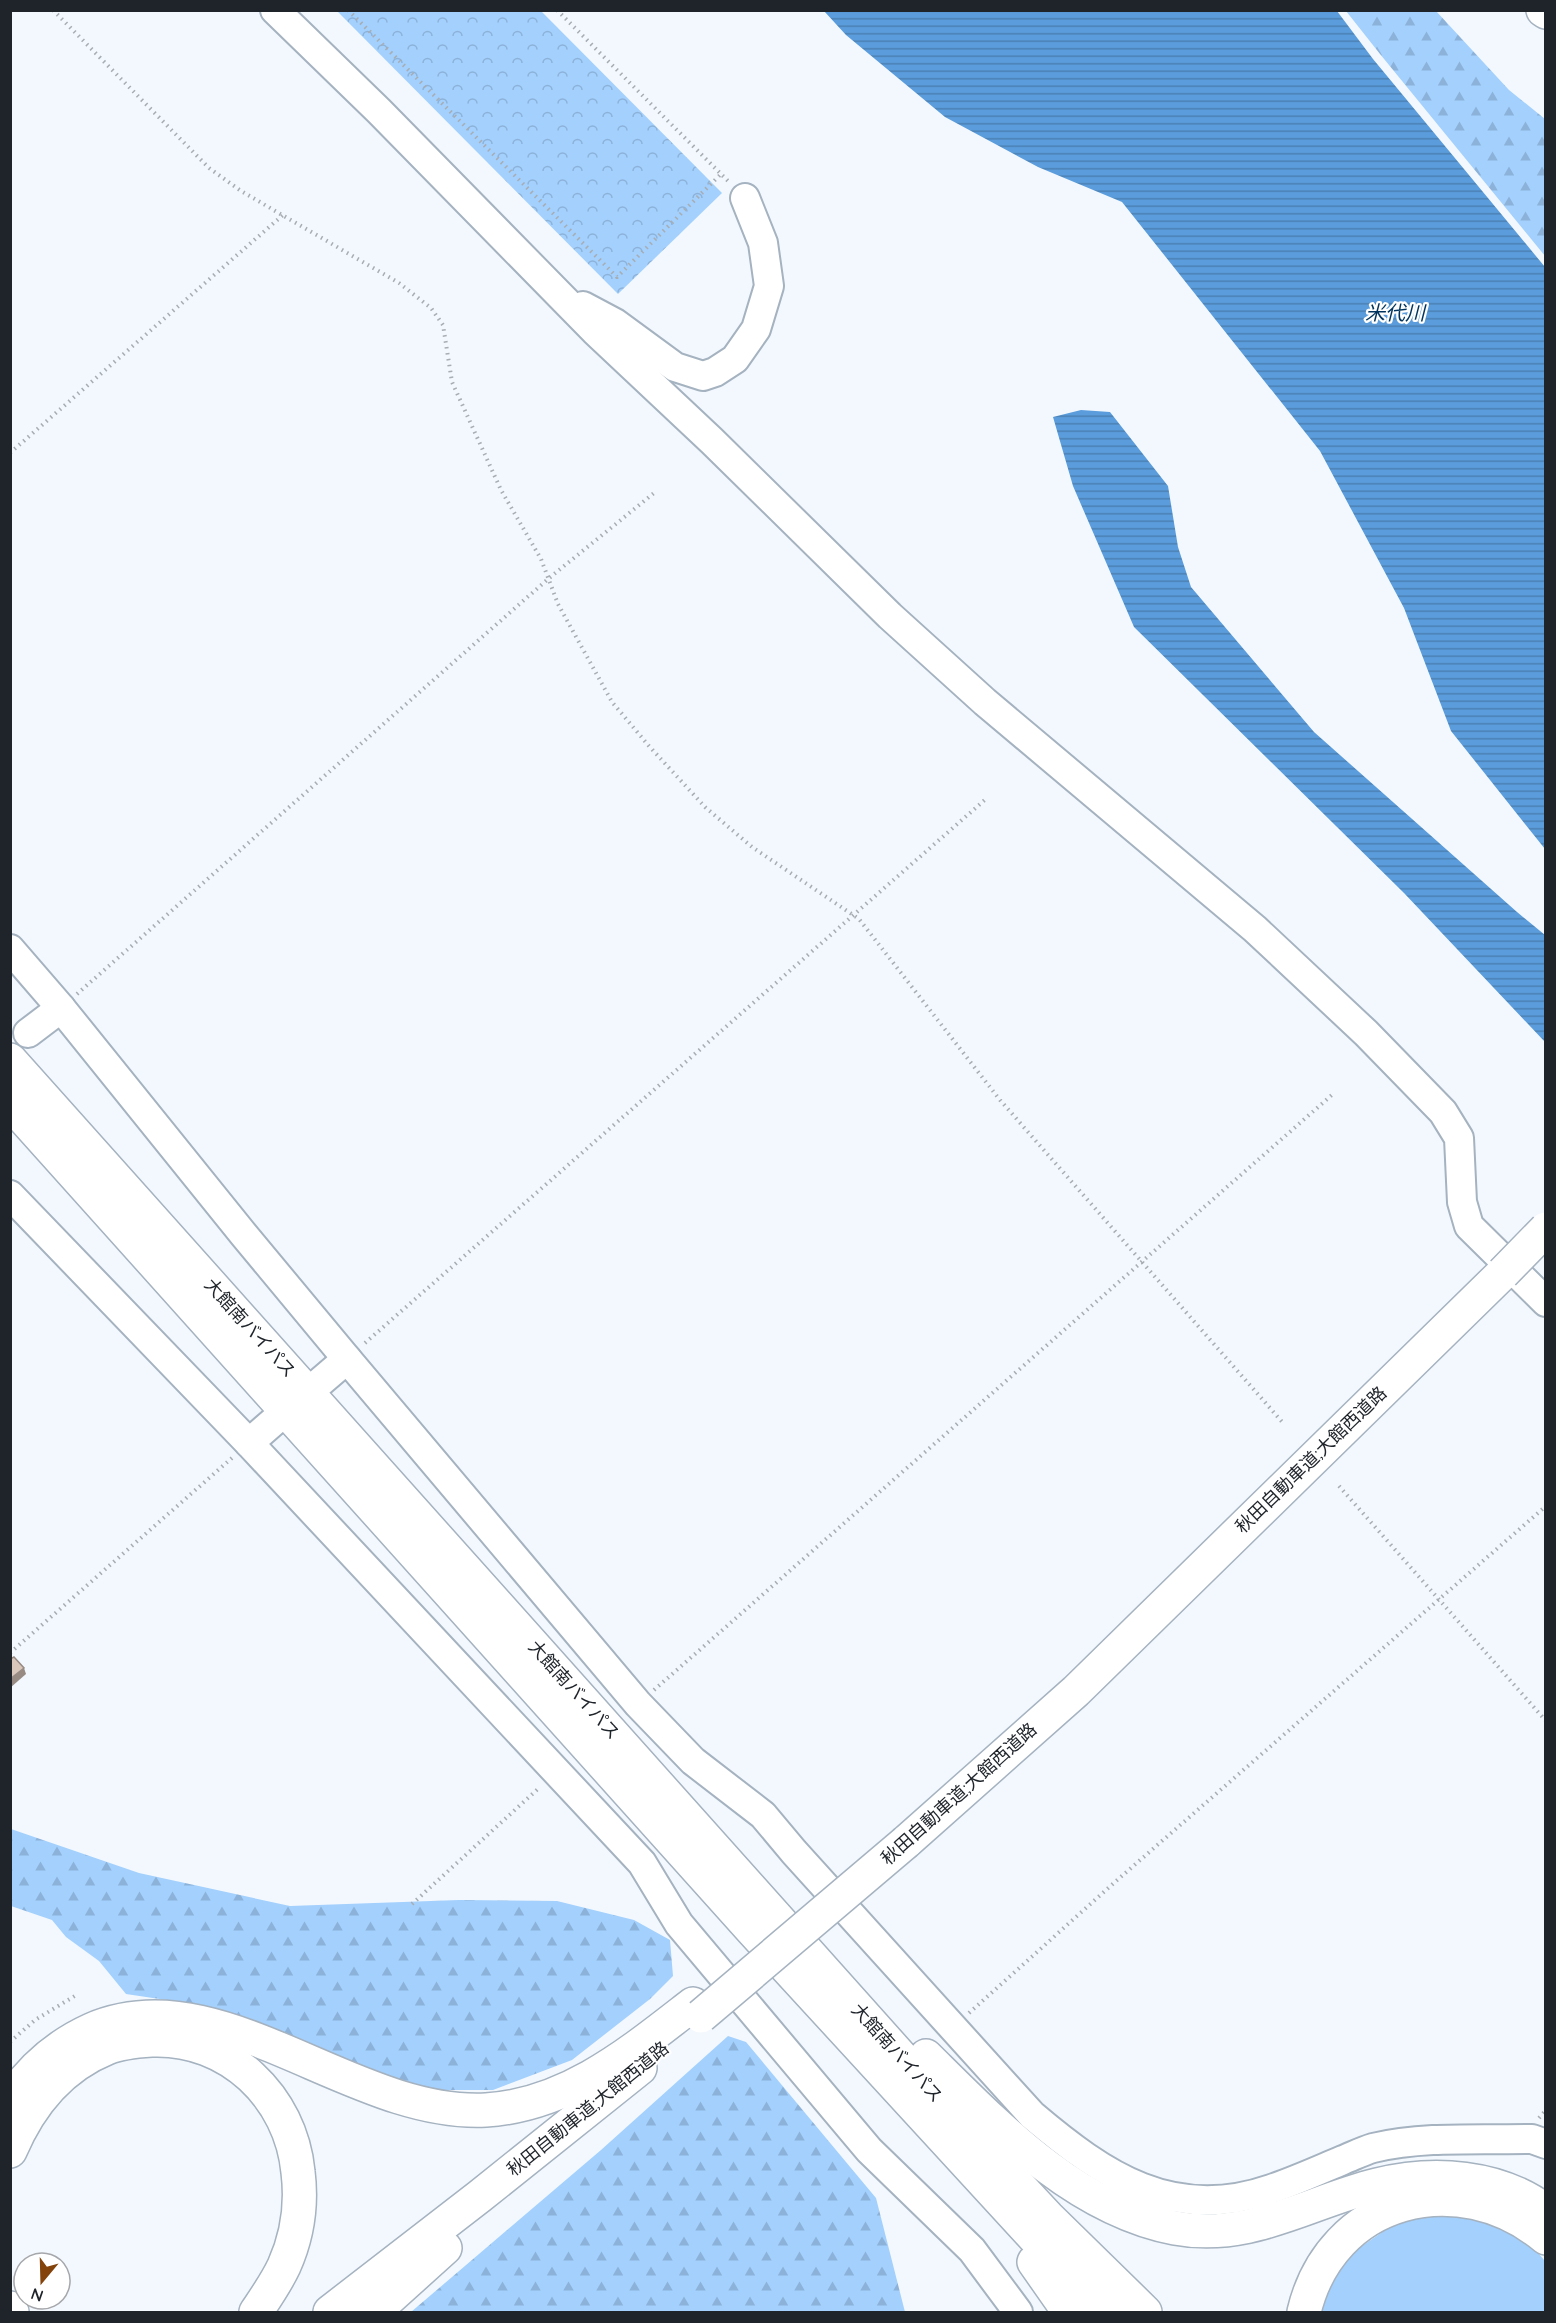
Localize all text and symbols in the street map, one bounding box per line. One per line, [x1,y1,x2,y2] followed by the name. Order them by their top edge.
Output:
[1365,300,1427,325] water label: 米代川
[200,1273,301,1382] street label: 大館南バイパス
[1230,1381,1391,1538] street label: 秋田自動車道;大館西道路
[524,1635,625,1744] street label: 大館南バイパス
[876,1718,1041,1870] street label: 秋田自動車道;大館西道路
[847,1998,948,2107] street label: 大館南バイパス
[502,2036,673,2181] street label: 秋田自動車道;大館西道路
[12,2251,72,2311] north arrow
[28,2284,46,2307] text: N

